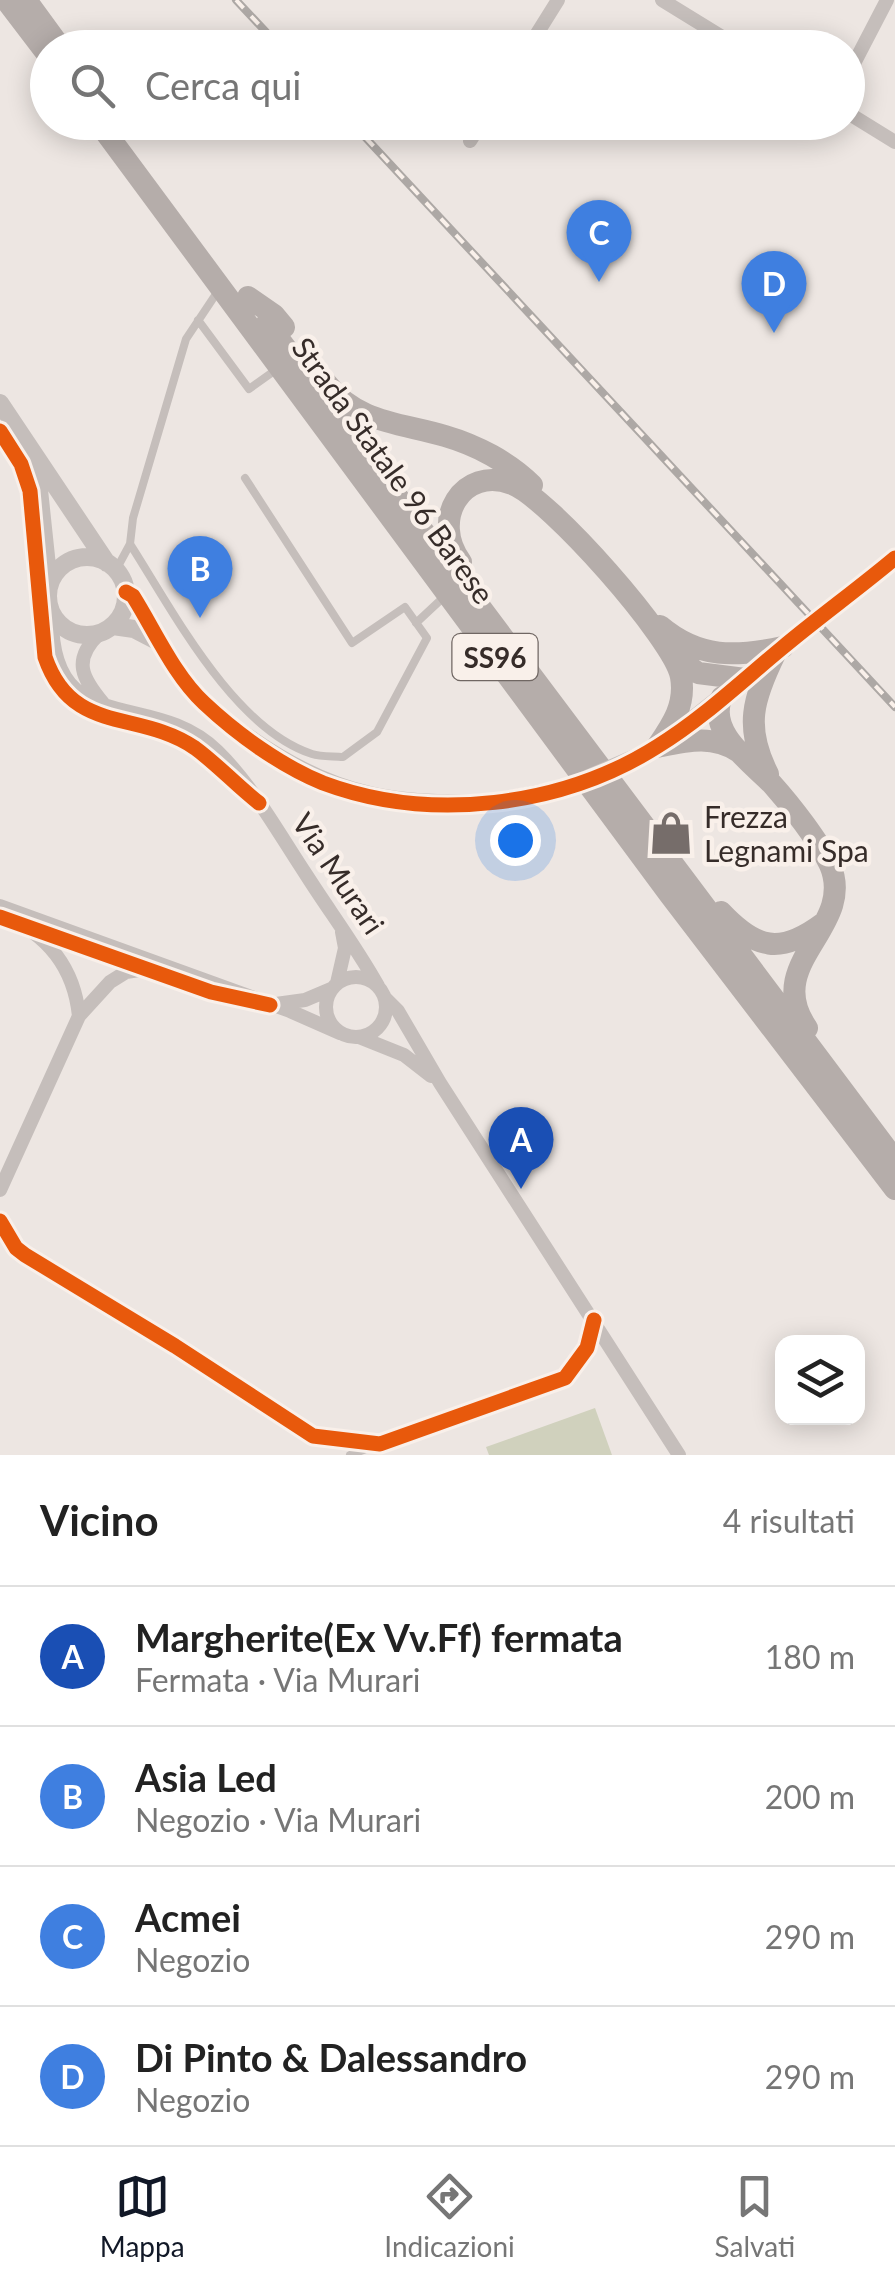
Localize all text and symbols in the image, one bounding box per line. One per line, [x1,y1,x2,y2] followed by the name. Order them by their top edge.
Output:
[30,30,865,140] search box
[65,58,120,113] icon: search
[145,62,301,108] text: Cerca qui
[566,200,632,282] pin: C
[742,250,806,333] pin: D
[285,330,503,610] street label: Strada Statale 96 Barese
[168,536,232,618] pin: B
[452,634,538,680] road number: SS96
[704,798,869,868] place label: Frezza Legnami Spa
[285,806,393,940] street label: Via Murari
[647,809,695,857] shop icon: Frezza Legnami Spa
[490,815,541,866] your location
[488,1106,554,1189] pin: A
[775,1335,865,1425] map controls
[775,1335,865,1425] button: layers
[40,1495,159,1545] text: Vicino
[723,1501,855,1540] text: 4 risultati
[135,1614,623,1660] text: Margherite(Ex Vv.Ff) fermata
[61,1637,84,1676] text: A
[765,1637,855,1676] text: 180 m
[135,1660,421,1699] text: Fermata · Via Murari
[135,1754,277,1800] text: Asia Led
[62,1777,83,1816] text: B
[765,1777,855,1816] text: 200 m
[135,1800,421,1839] text: Negozio · Via Murari
[135,1894,241,1940] text: Acmei
[62,1917,83,1956] text: C
[765,1917,855,1956] text: 290 m
[135,1940,250,1979] text: Negozio
[135,2034,527,2080] text: Di Pinto & Dalessandro
[60,2057,85,2096] text: D
[765,2057,855,2096] text: 290 m
[135,2080,250,2119] text: Negozio
[100,2169,185,2263] tab: Mappa
[384,2169,515,2263] tab: Indicazioni
[715,2169,795,2263] tab: Salvati

